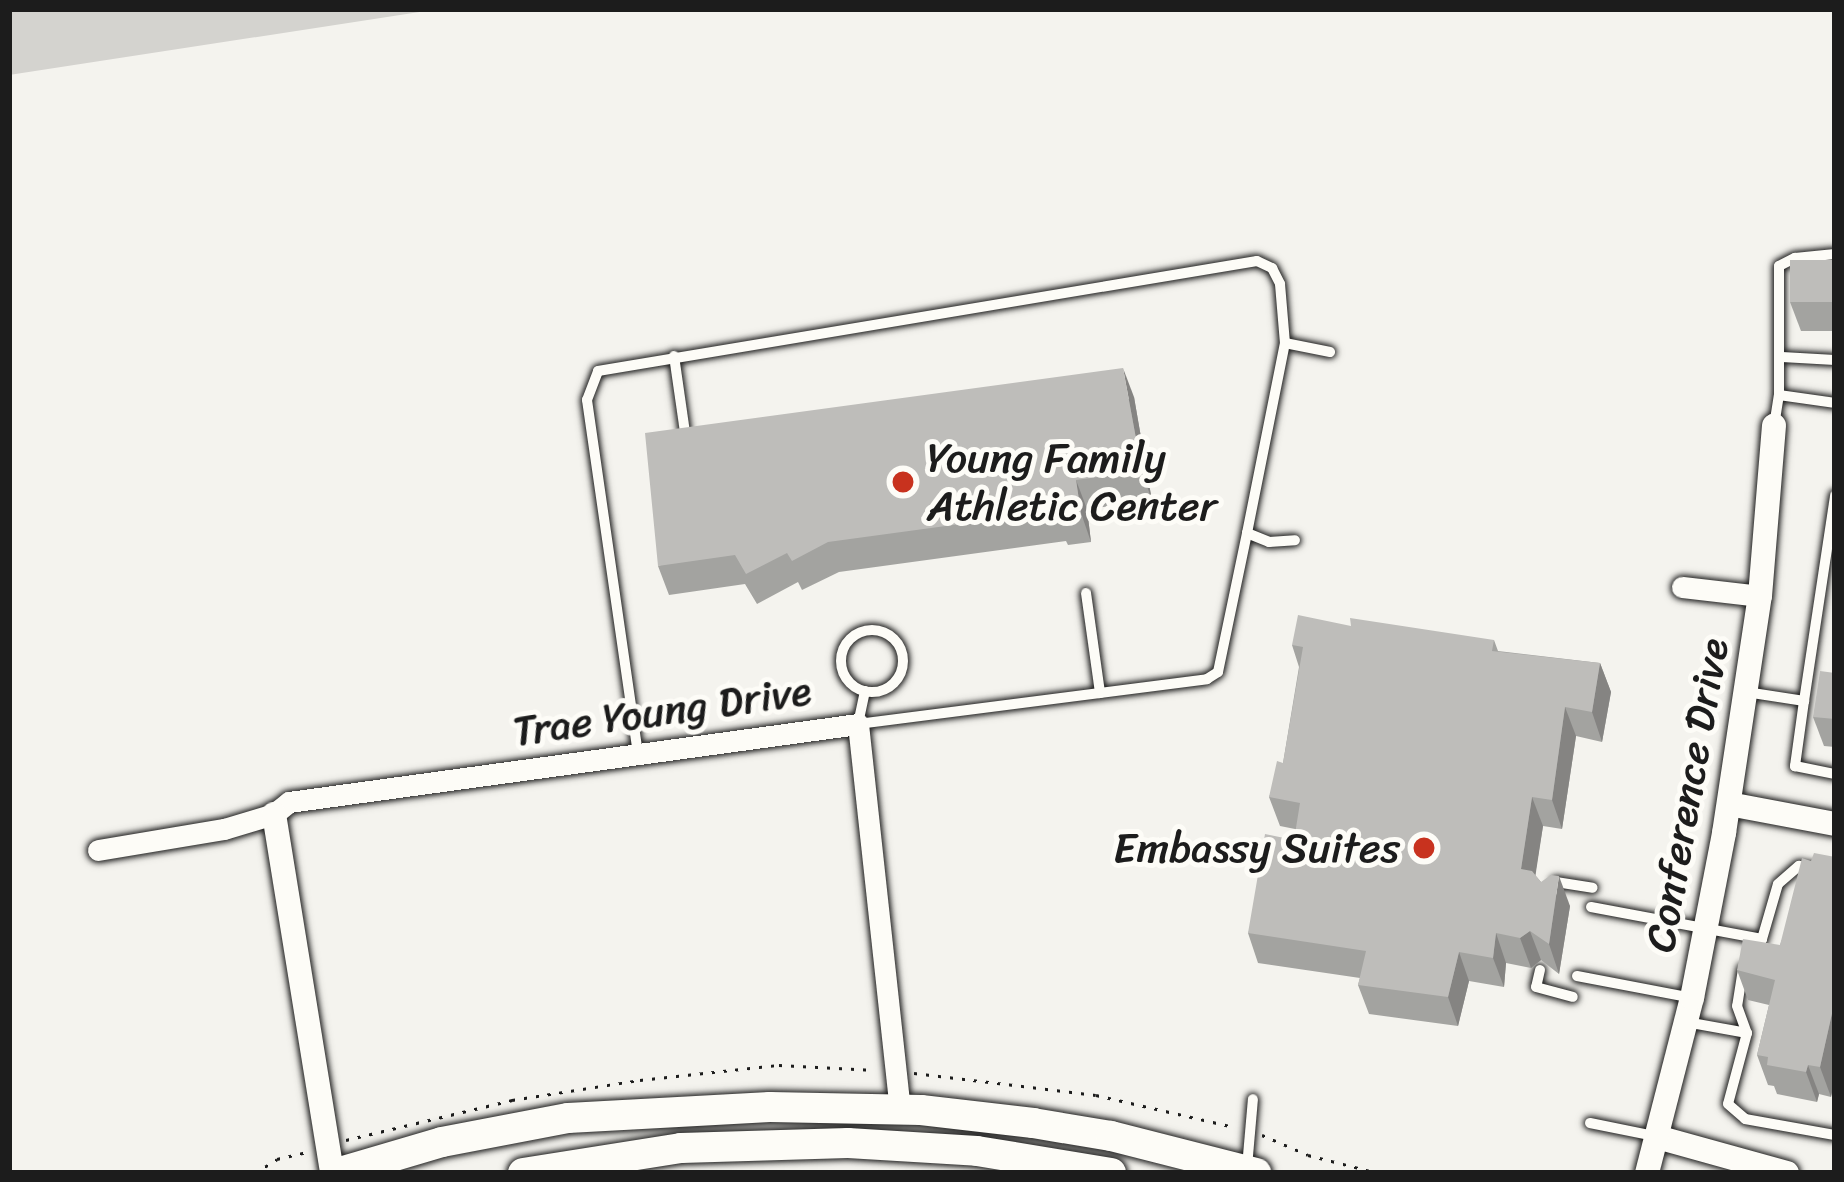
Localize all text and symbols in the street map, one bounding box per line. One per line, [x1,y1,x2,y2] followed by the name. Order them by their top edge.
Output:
[927,433,1218,532] place label: Young Family Athletic Center
[890,469,916,495] marker: Young Family Athletic Center
[1635,634,1739,956] street label: Conference Drive
[509,665,815,757] street label: Trae Young Drive
[1113,823,1400,873] place label: Embassy Suites
[1411,835,1437,861] marker: Embassy Suites

